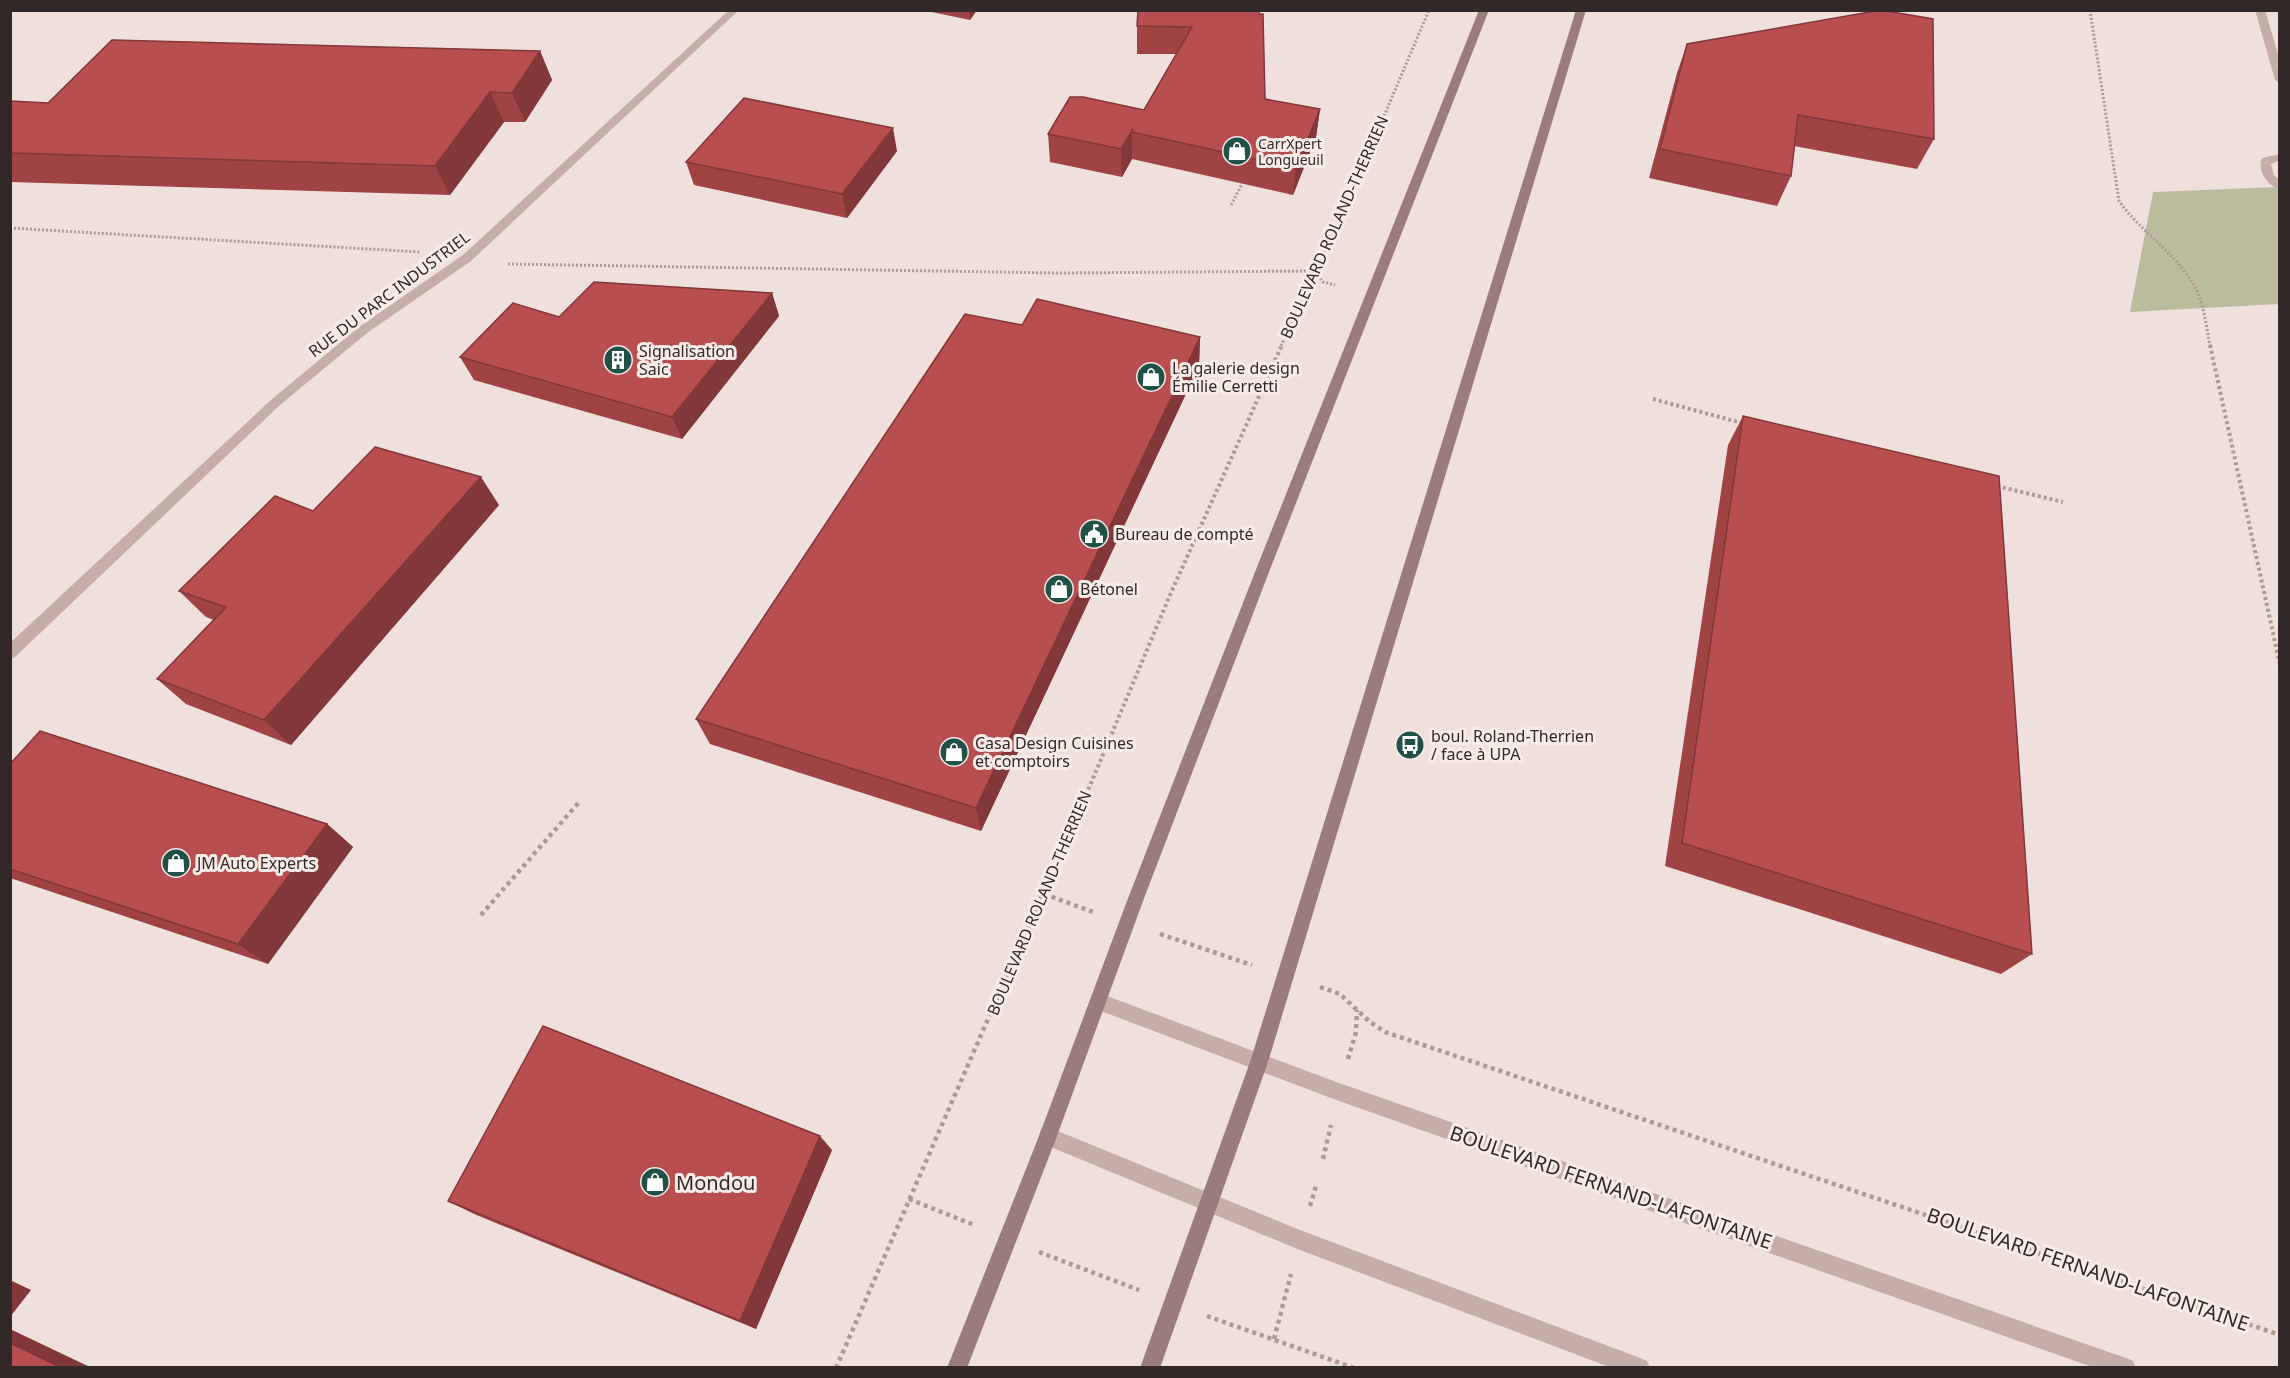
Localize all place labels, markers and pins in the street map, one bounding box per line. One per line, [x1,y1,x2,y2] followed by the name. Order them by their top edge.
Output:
[1258,134,1324,169] place label: CarrXpert Longueuil
[1221,135,1253,167] shop icon: CarrXpert Longueuil
[639,340,735,380] place label: Signalisation Saic
[602,344,634,376] building icon: Signalisation Saic
[1172,357,1300,397] place label: La galerie design Émilie Cerretti
[1135,361,1167,393] shop icon: La galerie design Émilie Cerretti
[1078,518,1110,550] public building icon: Bureau de compté
[1115,523,1254,545] place label: Bureau de compté
[1043,573,1075,605] shop icon: Bétonel
[1080,578,1138,600] place label: Bétonel
[1431,725,1594,765] place label: boul. Roland-Therrien / face à UPA
[1394,729,1426,761] bus stop icon: boul. Roland-Therrien / face à UPA
[975,732,1134,772] place label: Casa Design Cuisines et comptoirs
[938,736,970,768] shop icon: Casa Design Cuisines et comptoirs
[160,847,192,879] shop icon: JM Auto Experts
[195,852,316,874] place label: JM Auto Experts
[639,1166,671,1198] shop icon: Mondou
[676,1169,755,1196] place label: Mondou

